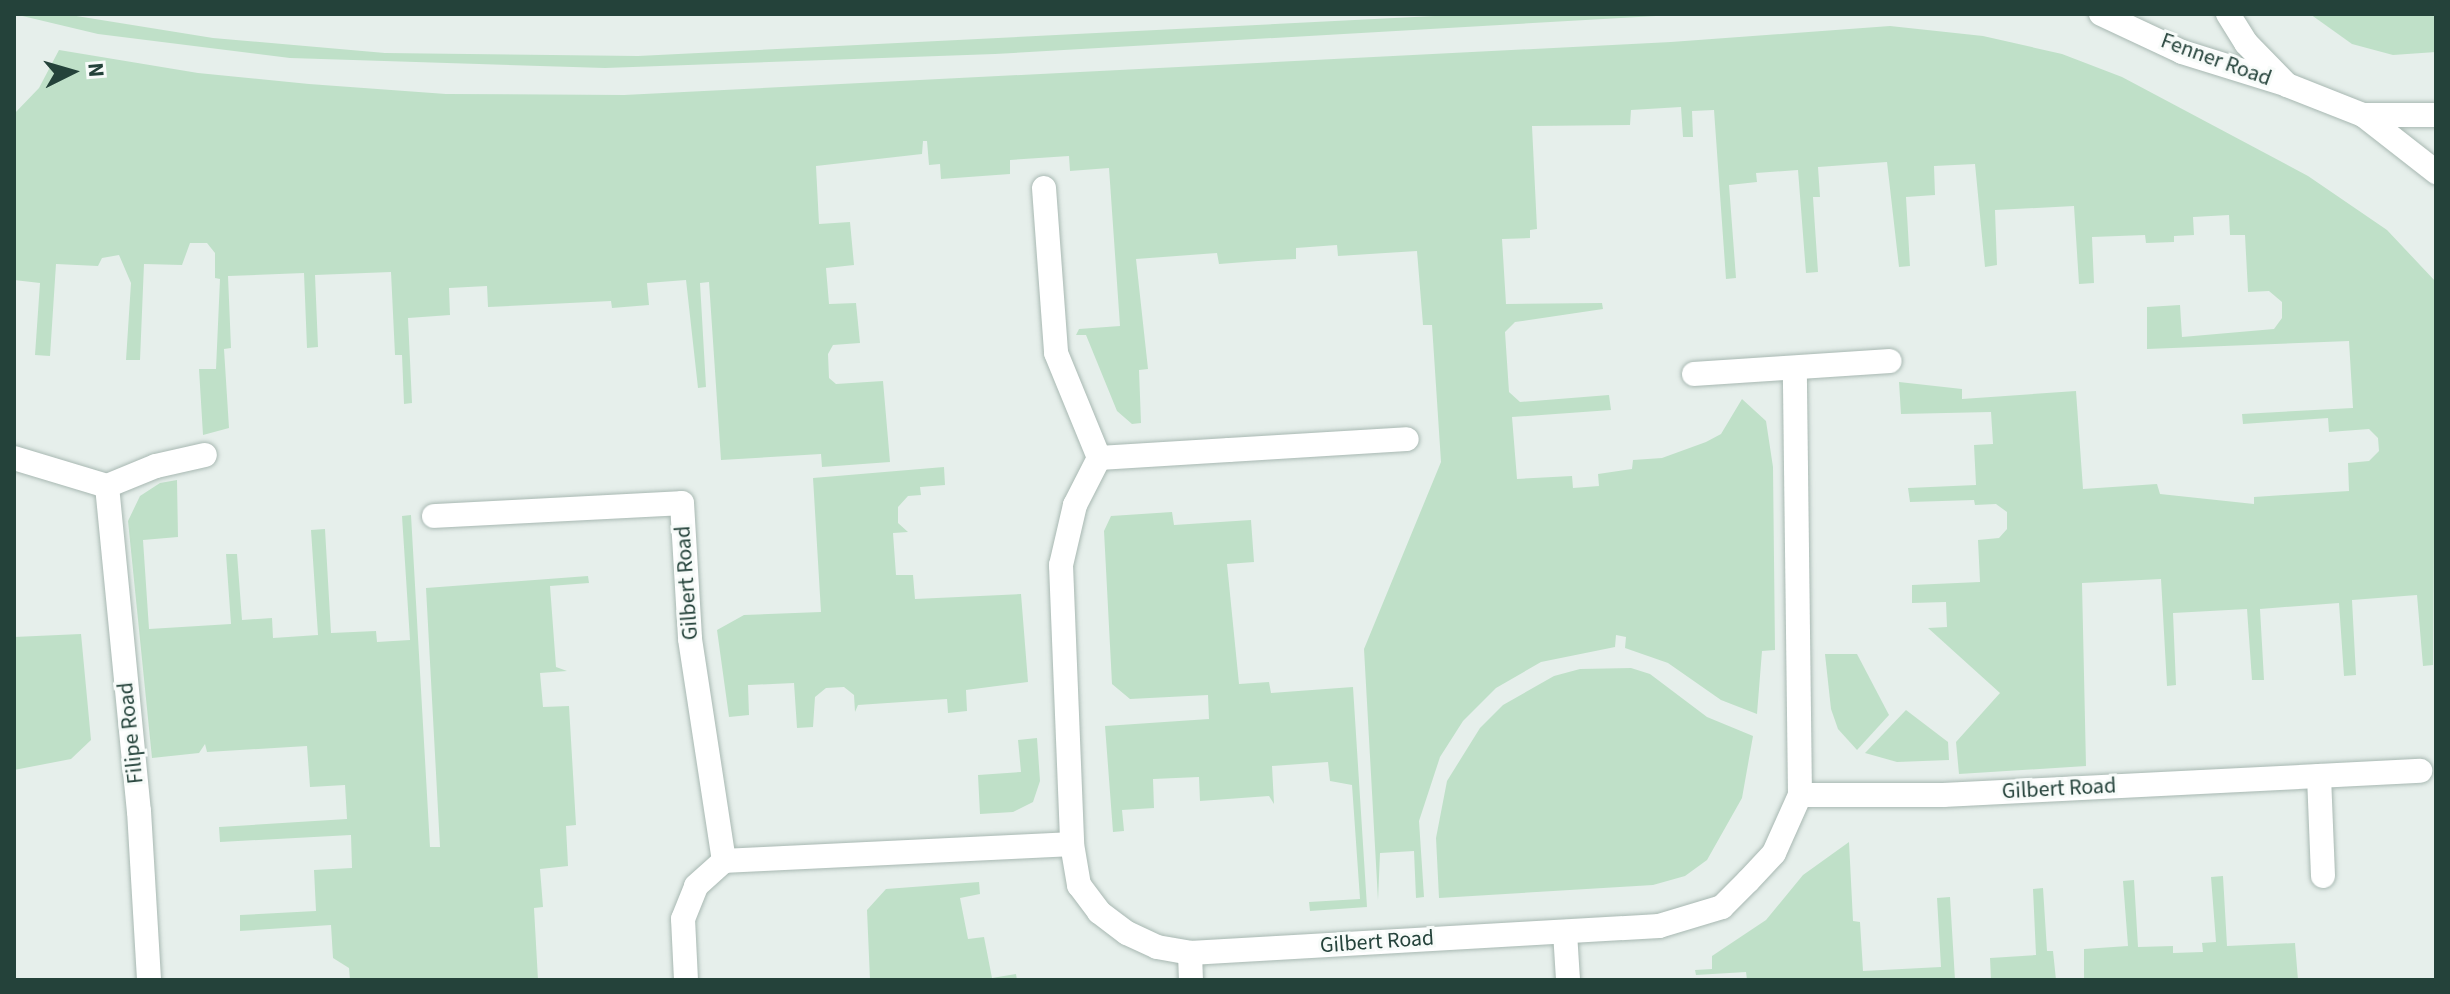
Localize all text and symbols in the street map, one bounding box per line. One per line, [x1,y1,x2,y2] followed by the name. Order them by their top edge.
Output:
[2157,28,2275,92] street label: Fenner Road
[32,32,112,112] north arrow
[79,61,112,79] text: N
[670,525,704,641] street label: Gilbert Road
[113,681,149,785] street label: Filipe Road
[2001,773,2117,805] street label: Gilbert Road
[1319,925,1435,959] street label: Gilbert Road

